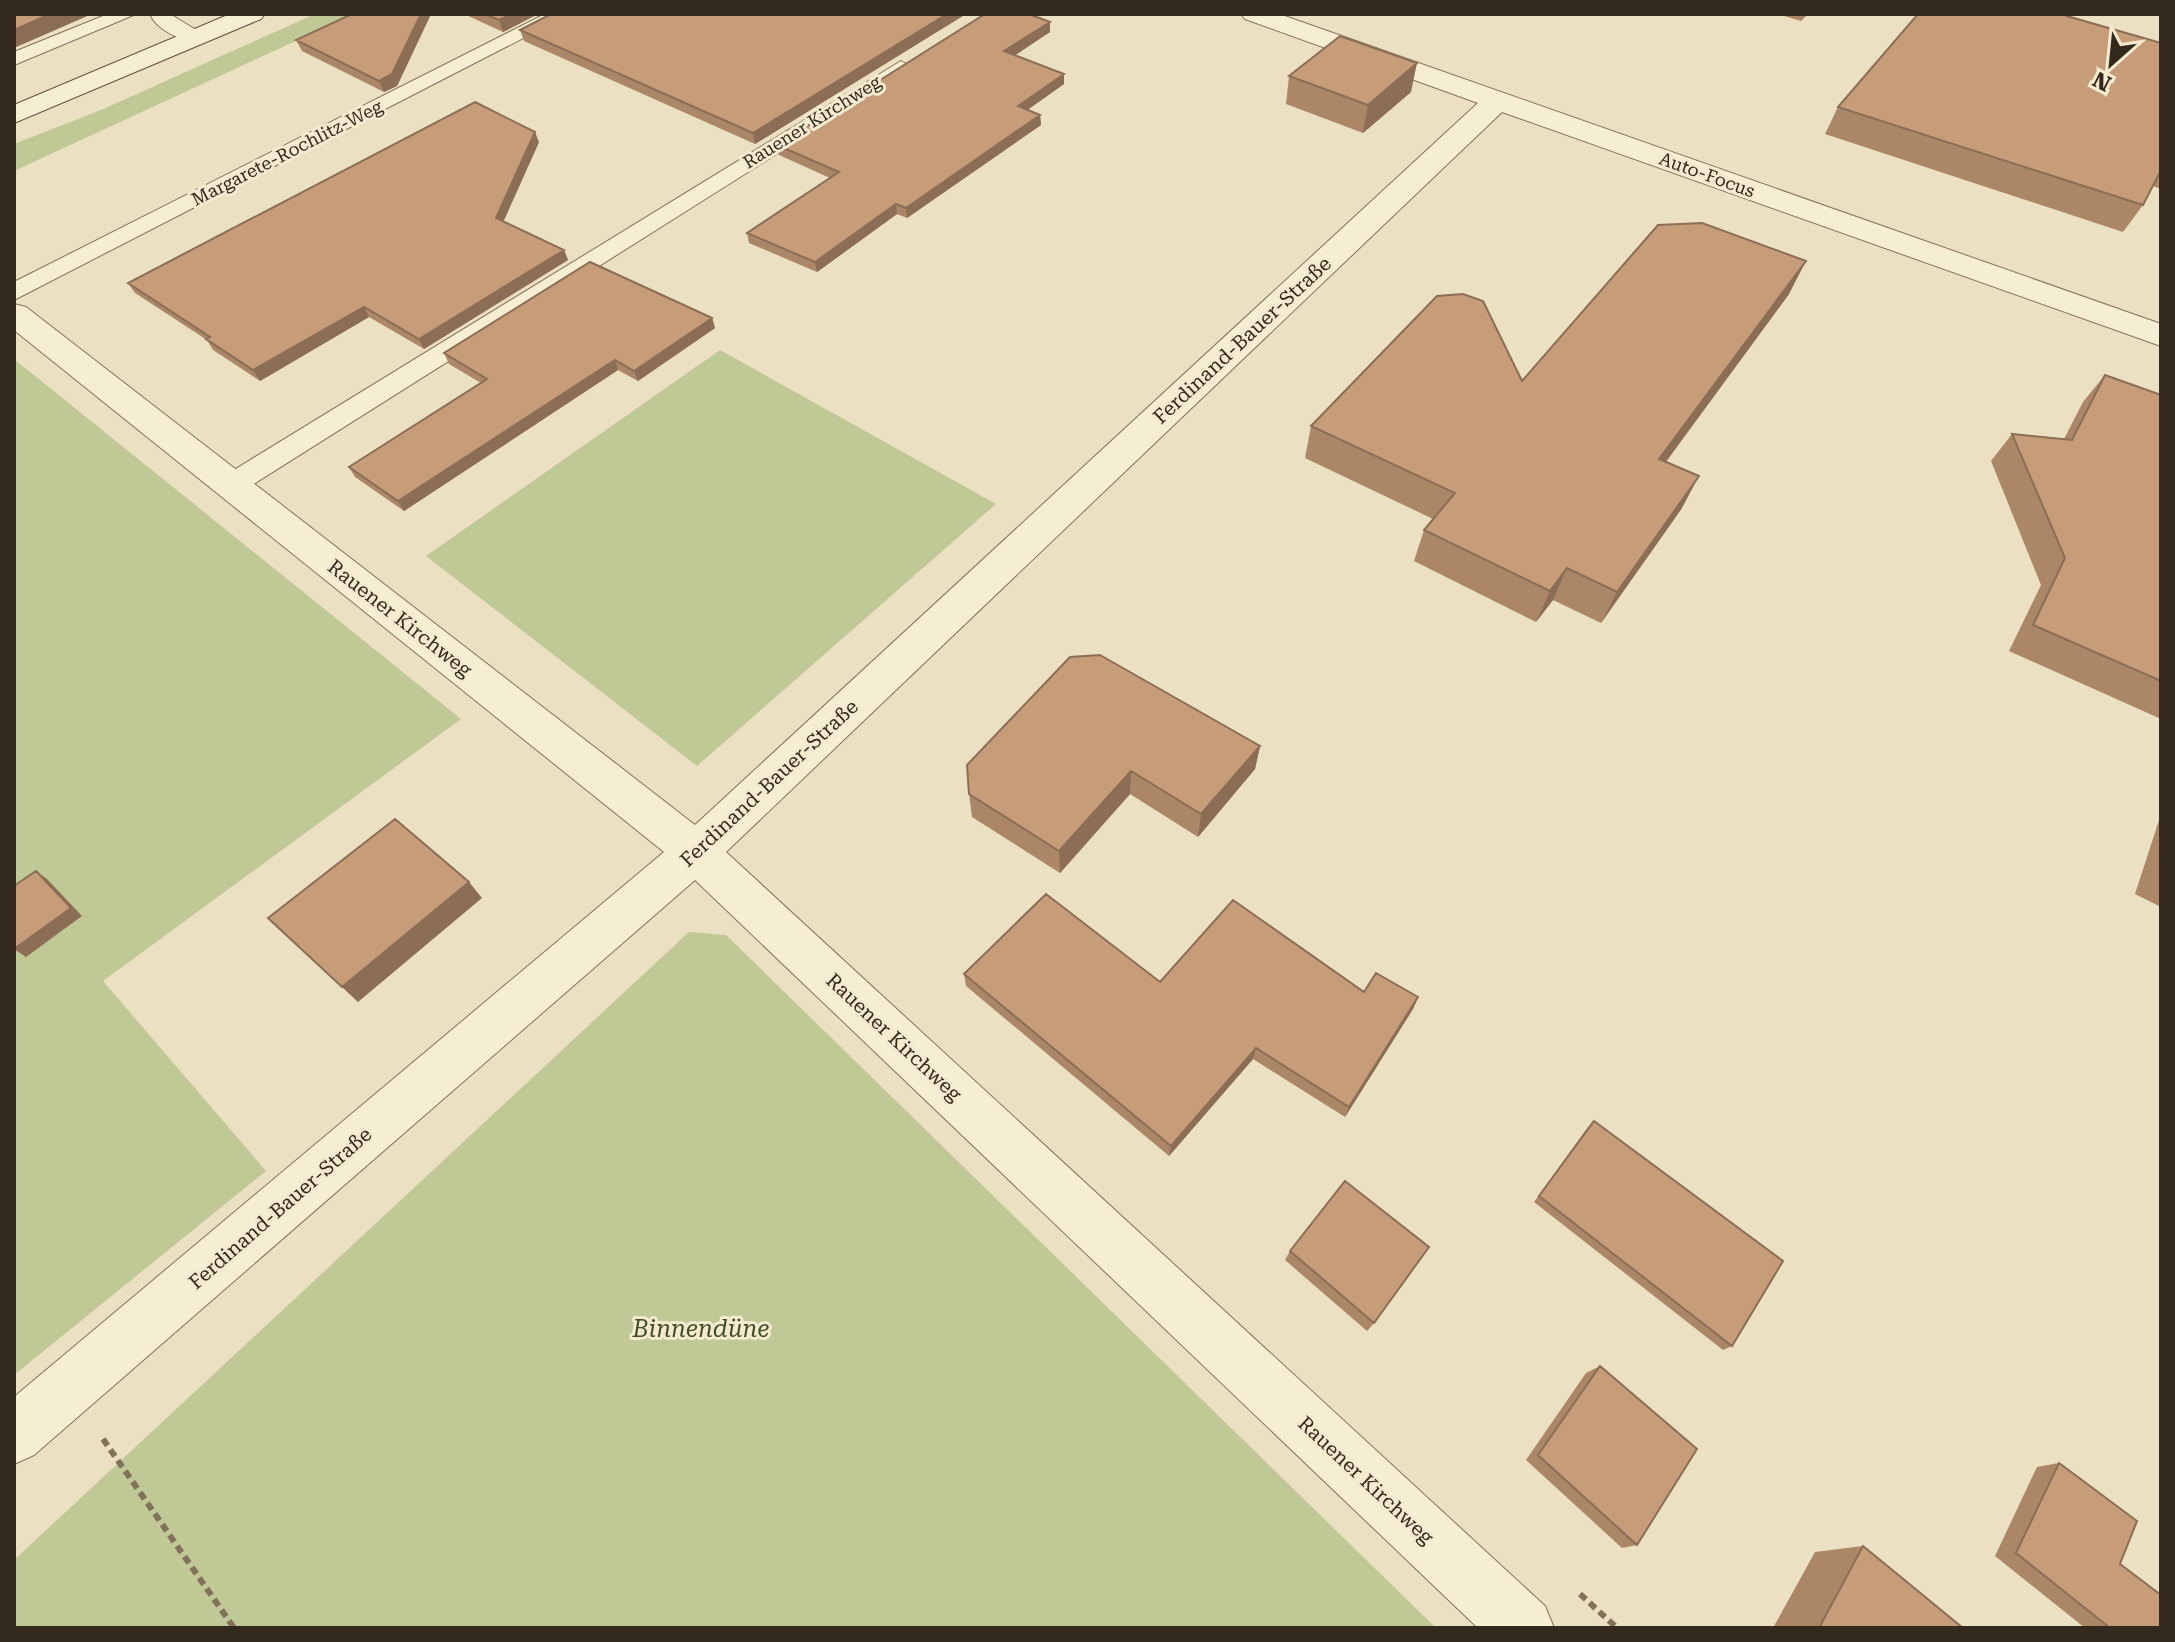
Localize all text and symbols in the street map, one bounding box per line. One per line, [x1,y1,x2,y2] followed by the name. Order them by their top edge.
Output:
[2071,24,2151,104] north arrow
[2089,66,2115,96] text: N
[739,70,885,173] street label: Rauener Kirchweg
[188,95,386,210] street label: Margarete-Rochlitz-Weg
[1657,148,1758,202] street label: Auto-Focus
[1148,251,1336,429] street label: Ferdinand-Bauer-Straße
[323,554,477,682] street label: Rauener Kirchweg
[675,694,863,872] street label: Ferdinand-Bauer-Straße
[821,968,967,1106] street label: Rauener Kirchweg
[184,1122,376,1294] street label: Ferdinand-Bauer-Straße
[631,1315,770,1343] park label: Binnendüne
[1293,1411,1439,1549] street label: Rauener Kirchweg

